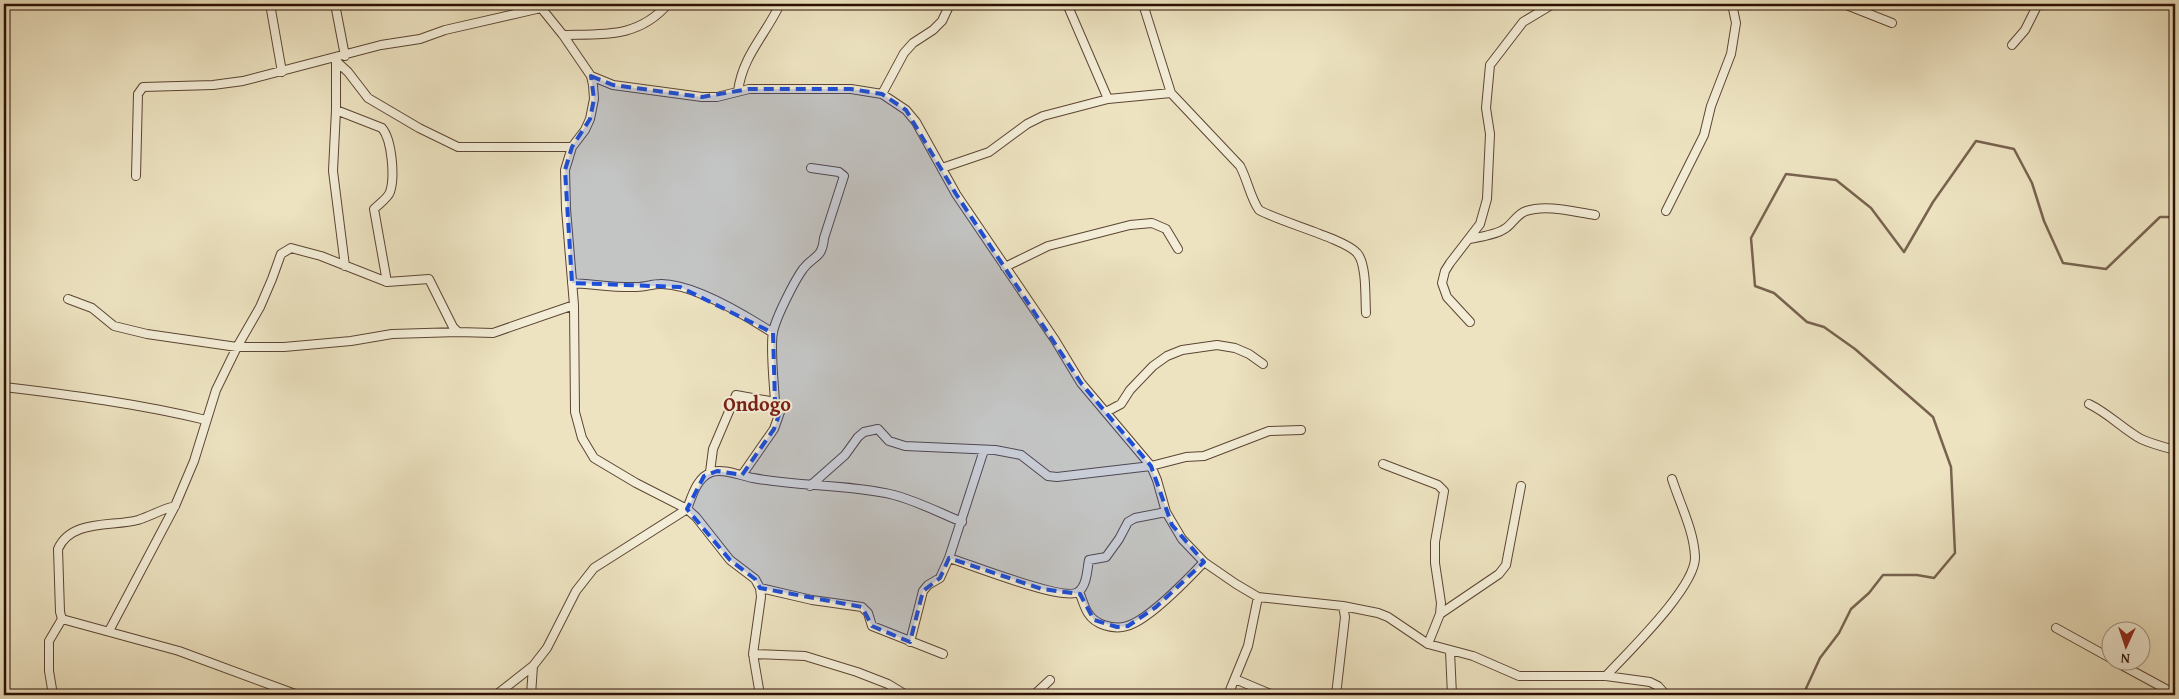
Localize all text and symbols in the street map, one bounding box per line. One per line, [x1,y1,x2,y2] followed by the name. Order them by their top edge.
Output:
[723,389,791,418] district label: Ondogo
[2102,622,2152,672] north arrow
[2119,649,2131,669] text: N

